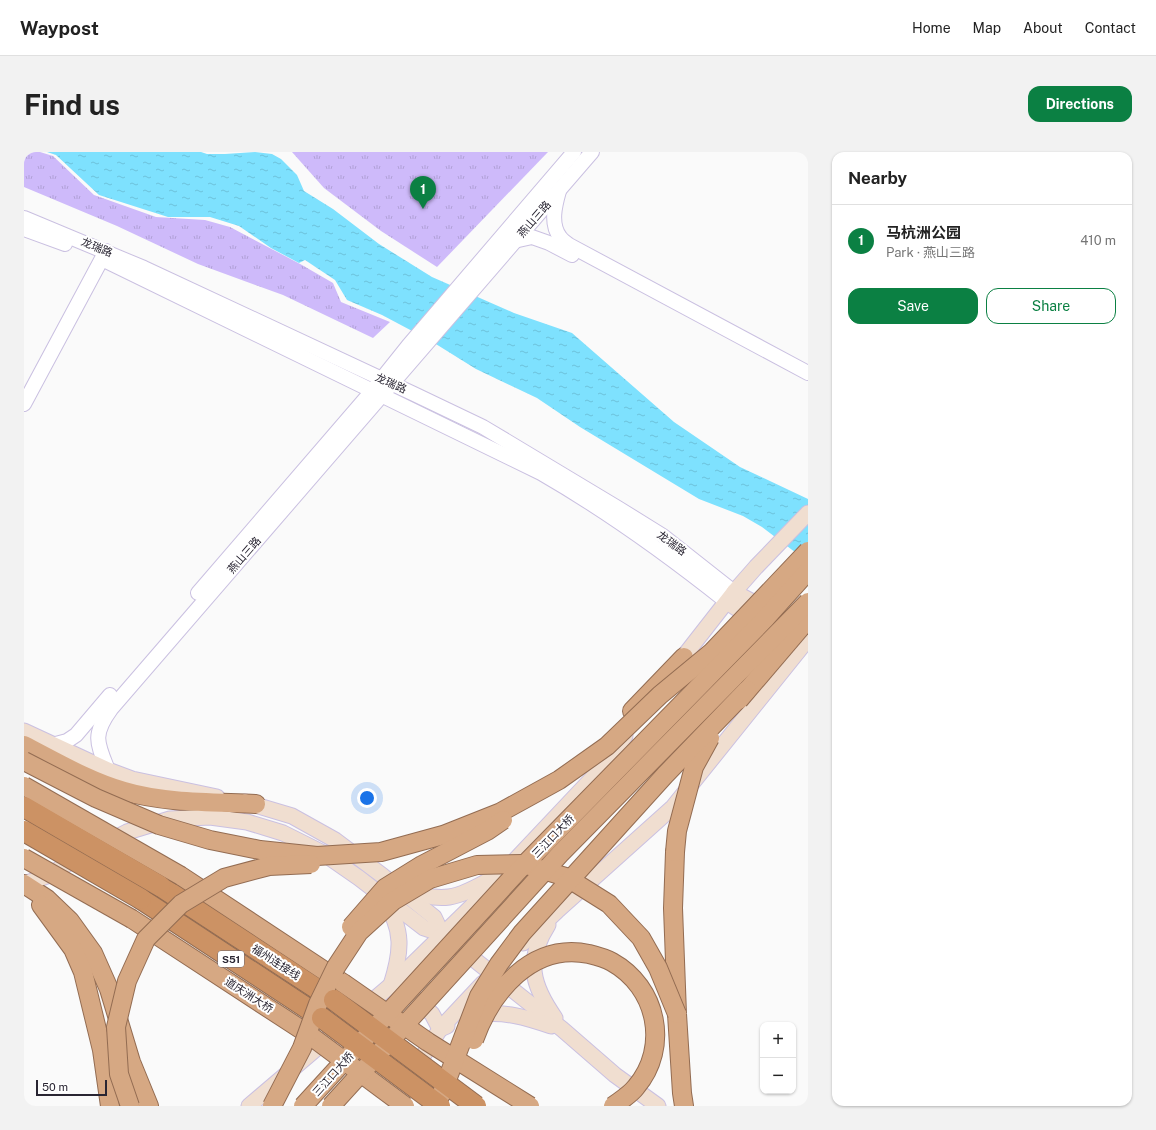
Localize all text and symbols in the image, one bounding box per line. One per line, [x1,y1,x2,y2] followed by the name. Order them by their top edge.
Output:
[20,17,99,39] text: Waypost
[912,20,951,36] text: Home
[973,20,1001,36] text: Map
[1023,20,1063,36] text: About
[1085,20,1136,36] text: Contact
[1028,86,1132,122] button: Directions
[24,88,120,121] text: Find us
[848,168,907,188] text: Nearby
[410,176,436,209] pin: 1
[515,198,553,240] street label: 燕山三路
[886,224,961,241] text: 马杭洲公园
[858,233,864,248] text: 1
[1080,233,1116,248] text: 410 m
[79,235,115,259] street label: 龙瑞路
[886,245,975,260] text: Park · 燕山三路
[848,288,978,324] button: Save
[986,288,1116,324] button: Share
[373,371,409,395] street label: 龙瑞路
[655,528,689,558] street label: 龙瑞路
[225,534,263,576] street label: 燕山三路
[357,788,377,808] your location
[530,812,576,860] street label: 三江口大桥
[250,942,302,982] street label: 福州连接线
[218,951,244,967] road number: S51
[223,975,275,1015] street label: 道庆洲大桥
[760,1022,796,1094] map controls
[760,1022,796,1058] button: +
[310,1050,356,1098] street label: 三江口大桥
[760,1058,796,1094] button: −
[36,1078,107,1097] scale bar
[42,1081,68,1093] text: 50 m

